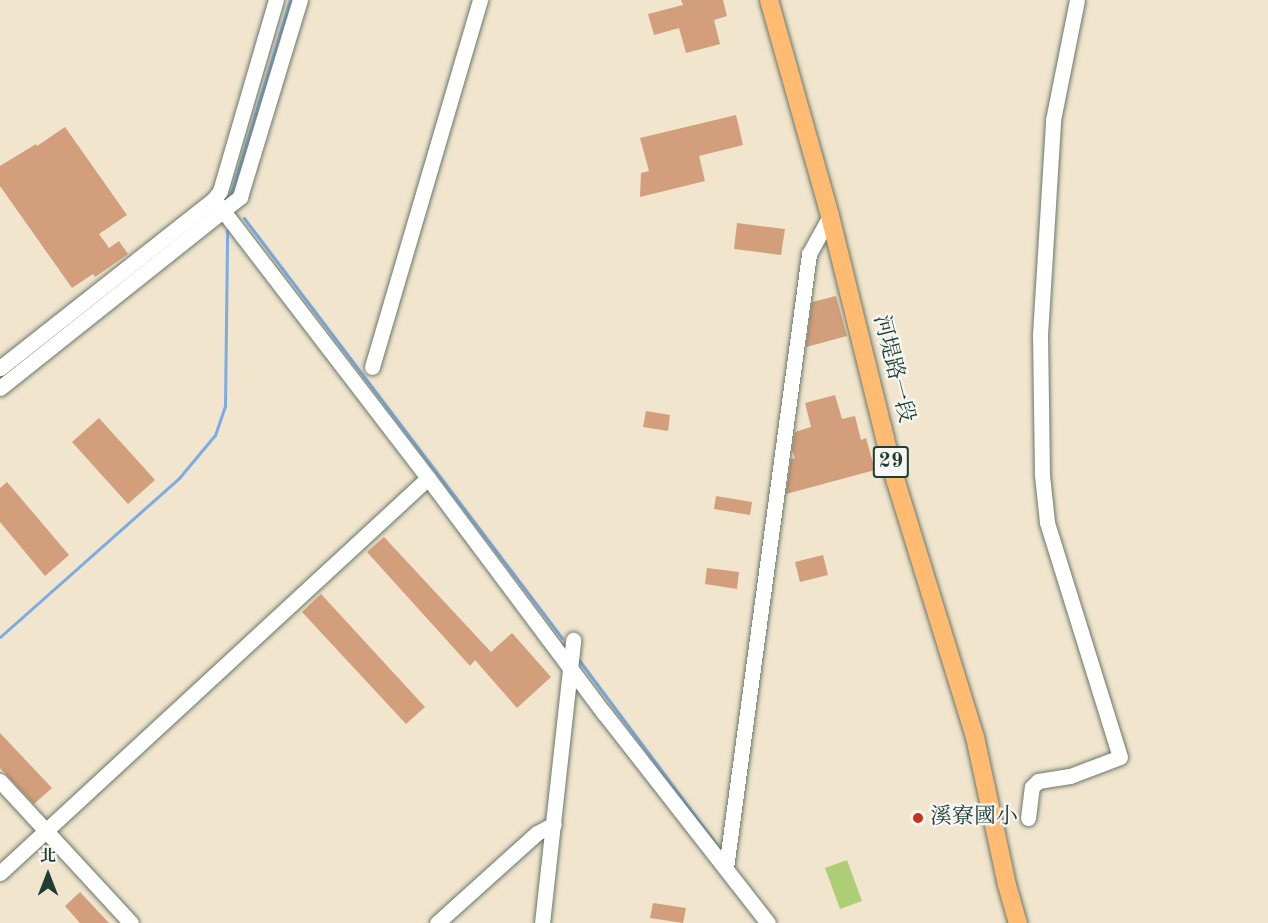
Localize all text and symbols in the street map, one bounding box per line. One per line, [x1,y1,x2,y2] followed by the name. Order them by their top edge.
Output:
[867,312,919,426] street label: 河堤路一段
[872,444,910,480] road number: 29
[930,805,1018,831] place label: 溪寮國小
[911,811,925,825] marker: 溪寮國小
[18,845,78,905] north arrow
[40,849,56,865] text: 北

